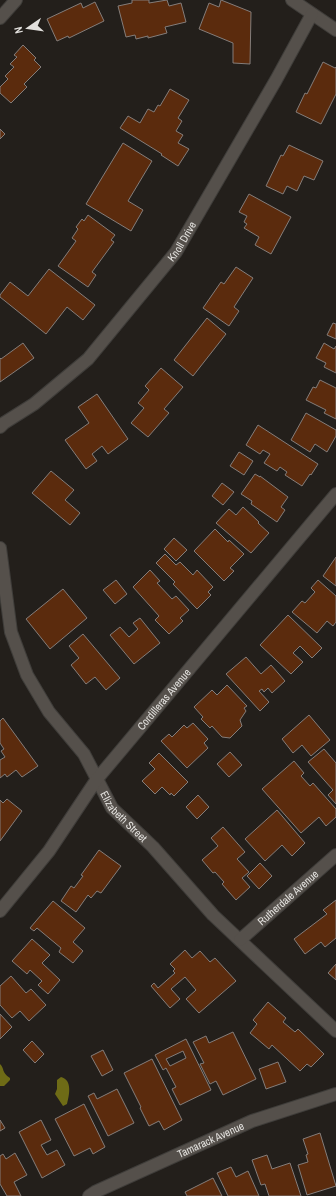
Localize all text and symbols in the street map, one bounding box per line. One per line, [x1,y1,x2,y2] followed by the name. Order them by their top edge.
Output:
[8,8,48,48] north arrow
[11,26,26,35] text: N
[164,219,199,264] street label: Knoll Drive
[134,666,194,733] street label: Cordilleras Avenue
[97,789,151,845] street label: Elizabeth Street
[255,867,321,928] street label: Rutherdale Avenue
[175,1119,246,1161] street label: Tamarack Avenue

